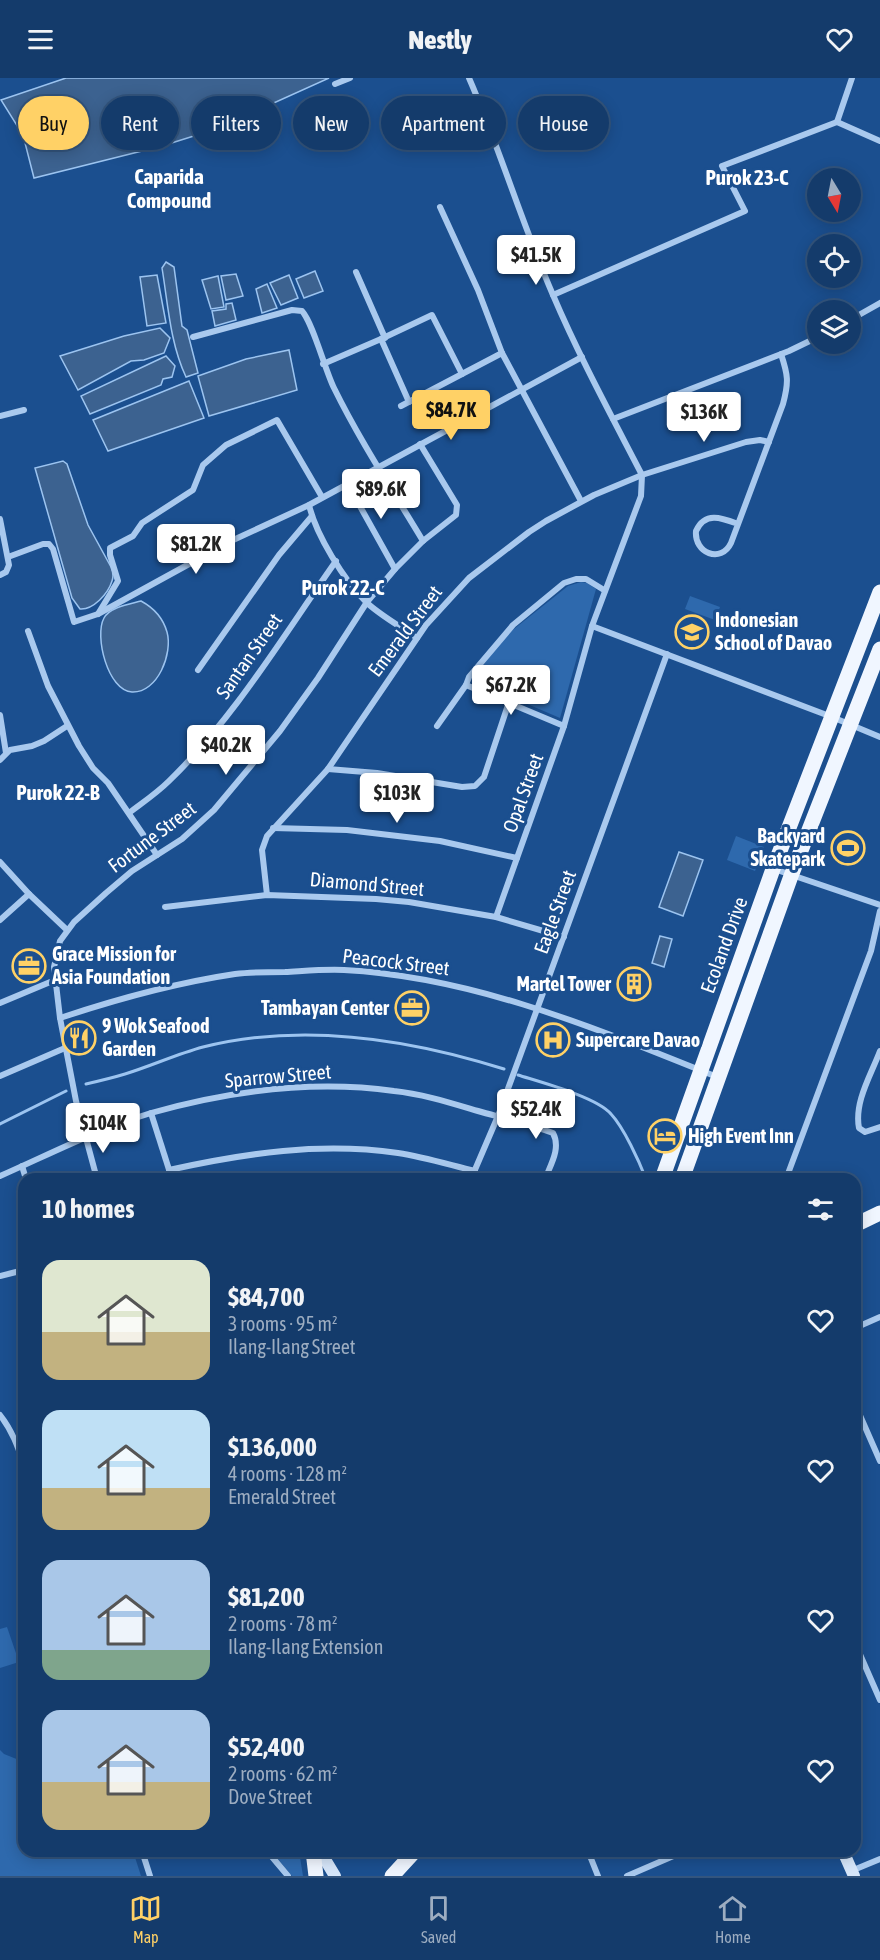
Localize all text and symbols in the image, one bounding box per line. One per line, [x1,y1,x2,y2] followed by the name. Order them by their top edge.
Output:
[24,23,57,56] icon: menu
[823,23,856,56] icon: heart
[408,24,472,55] text: Nestly
[18,96,89,150] chip: Buy
[101,96,179,150] chip: Rent
[191,96,281,150] chip: Filters
[293,96,369,150] chip: New
[381,96,506,150] chip: Apartment
[518,96,609,150] chip: House
[127,164,211,212] district label: Caparida Compound
[705,165,789,189] district label: Purok 23-C
[807,168,861,222] north arrow
[807,168,861,354] map controls
[807,234,861,288] button: locate
[487,235,585,286] pin: $41.5K
[511,243,561,266] text: $41.5K
[807,300,861,354] button: layers
[402,390,500,441] pin: $84.7K
[662,392,746,443] pin: $136K
[426,398,476,421] text: $84.7K
[681,400,727,423] text: $136K
[332,469,430,520] pin: $89.6K
[356,477,406,500] text: $89.6K
[147,524,245,575] pin: $81.2K
[171,532,221,555] text: $81.2K
[301,575,385,599] district label: Purok 22-C
[363,580,446,681] street label: Emerald Street
[211,608,286,703] street label: Santan Street
[715,608,832,654] place label: Indonesian School of Davao
[674,614,710,650] school or university icon: Indonesian School of Davao
[462,665,560,716] pin: $67.2K
[486,673,536,696] text: $67.2K
[177,725,275,776] pin: $40.2K
[201,733,251,756] text: $40.2K
[498,750,548,835] street label: Opal Street
[355,773,439,824] pin: $103K
[16,780,100,804] district label: Purok 22-B
[374,781,420,804] text: $103K
[103,796,200,877] street label: Fortune Street
[750,824,825,870] place label: Backyard Skatepark
[830,830,866,866] sports icon: Backyard Skatepark
[309,867,425,900] street label: Diamond Street
[529,867,580,957] street label: Eagle Street
[696,894,752,996] street label: Ecoland Drive
[51,942,177,988] place label: Grace Mission for Asia Foundation
[341,944,451,980] street label: Peacock Street
[11,948,47,984] office icon: Grace Mission for Asia Foundation
[616,966,652,1002] building icon: Martel Tower
[516,972,612,995] place label: Martel Tower
[394,990,430,1026] office icon: Tambayan Center
[261,996,390,1019] place label: Tambayan Center
[102,1014,210,1060] place label: 9 Wok Seafood Garden
[61,1020,97,1056] restaurant icon: 9 Wok Seafood Garden
[535,1022,571,1058] hospital icon: Supercare Davao
[576,1028,700,1051] place label: Supercare Davao
[224,1059,332,1092] street label: Sparrow Street
[487,1089,585,1140] pin: $52.4K
[511,1097,561,1120] text: $52.4K
[61,1103,145,1154] pin: $104K
[80,1111,126,1134] text: $104K
[647,1118,683,1154] hotel icon: High Event Inn
[688,1124,794,1147] place label: High Event Inn
[804,1193,837,1226] icon: filters
[42,1194,135,1224] text: 10 homes
[228,1282,305,1312] text: $84,700
[90,1284,162,1356] icon: home
[804,1304,837,1337] icon: heart
[228,1312,338,1335] text: 3 rooms · 95 m²
[228,1335,356,1358] text: Ilang-Ilang Street
[228,1432,317,1462] text: $136,000
[90,1434,162,1506] icon: home
[804,1454,837,1487] icon: heart
[228,1462,347,1485] text: 4 rooms · 128 m²
[228,1485,336,1508] text: Emerald Street
[228,1582,305,1612] text: $81,200
[90,1584,162,1656] icon: home
[804,1604,837,1637] icon: heart
[228,1612,338,1635] text: 2 rooms · 78 m²
[228,1635,383,1658] text: Ilang-Ilang Extension
[228,1732,305,1762] text: $52,400
[90,1734,162,1806] icon: home
[804,1754,837,1787] icon: heart
[228,1762,338,1785] text: 2 rooms · 62 m²
[228,1785,312,1808] text: Dove Street
[129,1892,162,1946] tab: Map
[421,1892,456,1946] tab: Saved
[715,1892,751,1946] tab: Home

